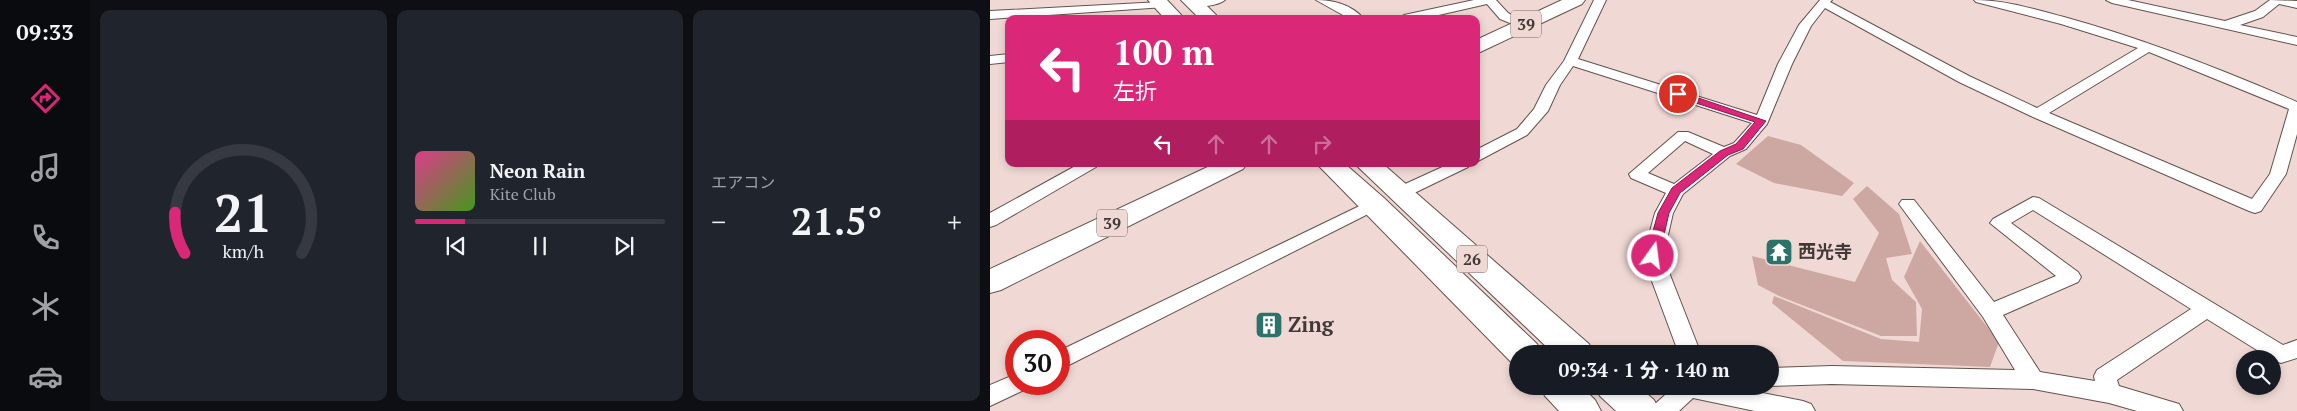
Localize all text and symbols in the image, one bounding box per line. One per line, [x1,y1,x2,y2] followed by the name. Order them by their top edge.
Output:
[1511,10,1541,38] road number: 39
[16,17,74,46] text: 09:33
[1113,29,1214,75] text: 100 m
[1030,35,1095,100] icon: left
[1657,73,1699,115] pin
[1113,76,1157,105] text: 左折
[1664,80,1692,108] icon: arrive
[28,81,63,116] icon: directions
[1149,130,1177,158] icon: left
[1202,130,1230,158] icon: ahead
[1255,130,1283,158] icon: ahead
[1308,130,1336,158] icon: right
[28,150,63,185] icon: music
[490,158,585,183] text: Neon Rain
[711,171,775,193] text: エアコン
[214,178,273,247] text: 21
[490,183,556,205] text: Kite Club
[791,196,882,246] text: 21.5°
[711,203,726,240] text: −
[947,203,962,240] text: +
[1097,210,1127,237] road number: 39
[28,220,63,255] icon: phone
[1626,229,1678,281] position arrow
[442,232,470,260] icon: previous
[526,232,554,260] icon: pause
[610,232,638,260] icon: next
[1764,237,1794,267] temple icon: 西光寺
[223,239,264,263] text: km/h
[1798,239,1852,263] place label: 西光寺
[1457,245,1487,272] road number: 26
[28,289,63,324] icon: climate
[1254,310,1284,340] building icon: Zing
[1288,310,1335,338] place label: Zing
[1005,330,1070,395] speed limit sign: 30
[2236,350,2281,395] map controls
[2236,350,2281,395] button: search
[1559,357,1729,382] text: 09:34 · 1 分 · 140 m
[28,359,63,394] icon: car

